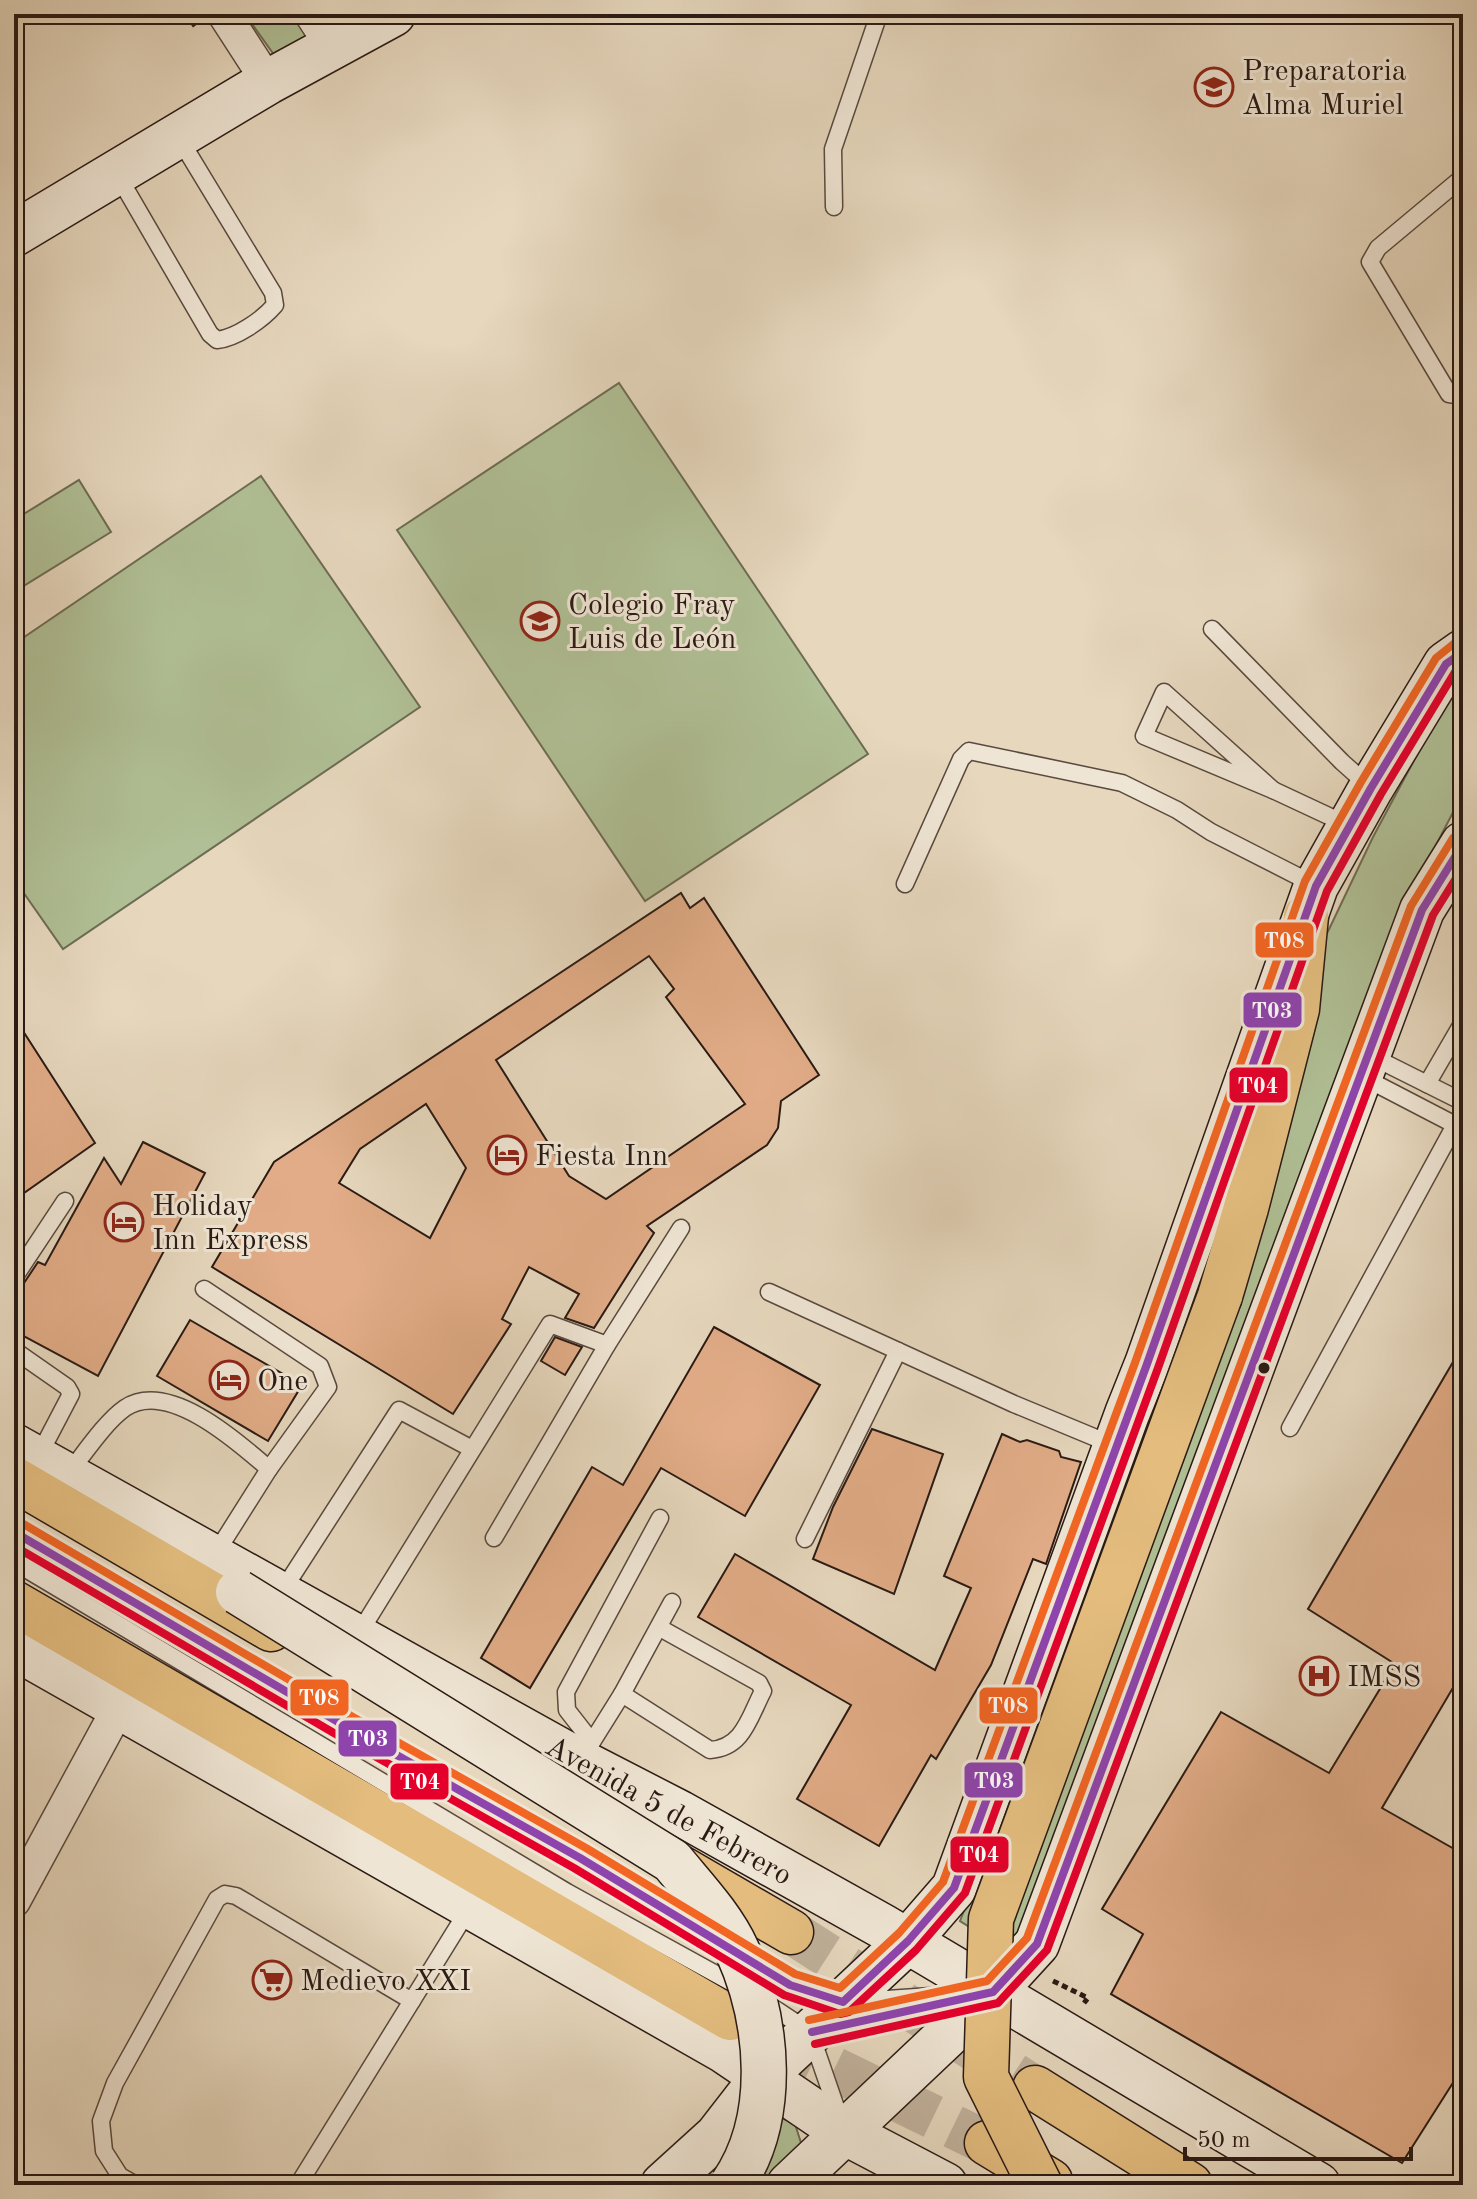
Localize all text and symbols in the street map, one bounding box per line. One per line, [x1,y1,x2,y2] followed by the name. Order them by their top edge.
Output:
[1242,57,1407,121] place label: Preparatoria Alma Muriel
[1193,66,1235,108] school or university icon: Preparatoria Alma Muriel
[568,591,736,655] place label: Colegio Fray Luis de León
[519,600,561,642] school or university icon: Colegio Fray Luis de León
[1254,921,1315,959] line badge: T08
[1263,931,1305,953] text: T08
[1242,991,1303,1029] line badge: T03
[1251,1001,1293,1023] text: T03
[1228,1066,1289,1104] line badge: T04
[1237,1076,1279,1098] text: T04
[486,1134,528,1176] hotel icon: Fiesta Inn
[535,1142,668,1172] place label: Fiesta Inn
[152,1192,309,1256] place label: Holiday Inn Express
[103,1201,145,1243] hotel icon: Holiday Inn Express
[208,1359,250,1401] hotel icon: One
[1256,1360,1272,1376] unlabelled marker
[257,1367,308,1397] place label: One
[1298,1655,1340,1697] hospital icon: IMSS
[1347,1663,1421,1693] place label: IMSS
[289,1678,350,1717] line badge: T08
[978,1686,1039,1725] line badge: T08
[298,1688,340,1710] text: T08
[987,1696,1029,1718] text: T08
[337,1719,398,1758] line badge: T03
[347,1729,389,1751] text: T03
[540,1732,796,1892] street label: Avenida 5 de Febrero
[963,1761,1024,1799] line badge: T03
[389,1762,450,1801] line badge: T04
[973,1771,1015,1793] text: T03
[399,1772,441,1794] text: T04
[949,1835,1010,1874] line badge: T04
[958,1845,1000,1867] text: T04
[251,1959,293,2001] supermarket icon: Medievo XXI
[300,1967,471,1997] place label: Medievo XXI
[1185,2111,1411,2161] scale bar
[1197,2129,1251,2153] text: 50 m

